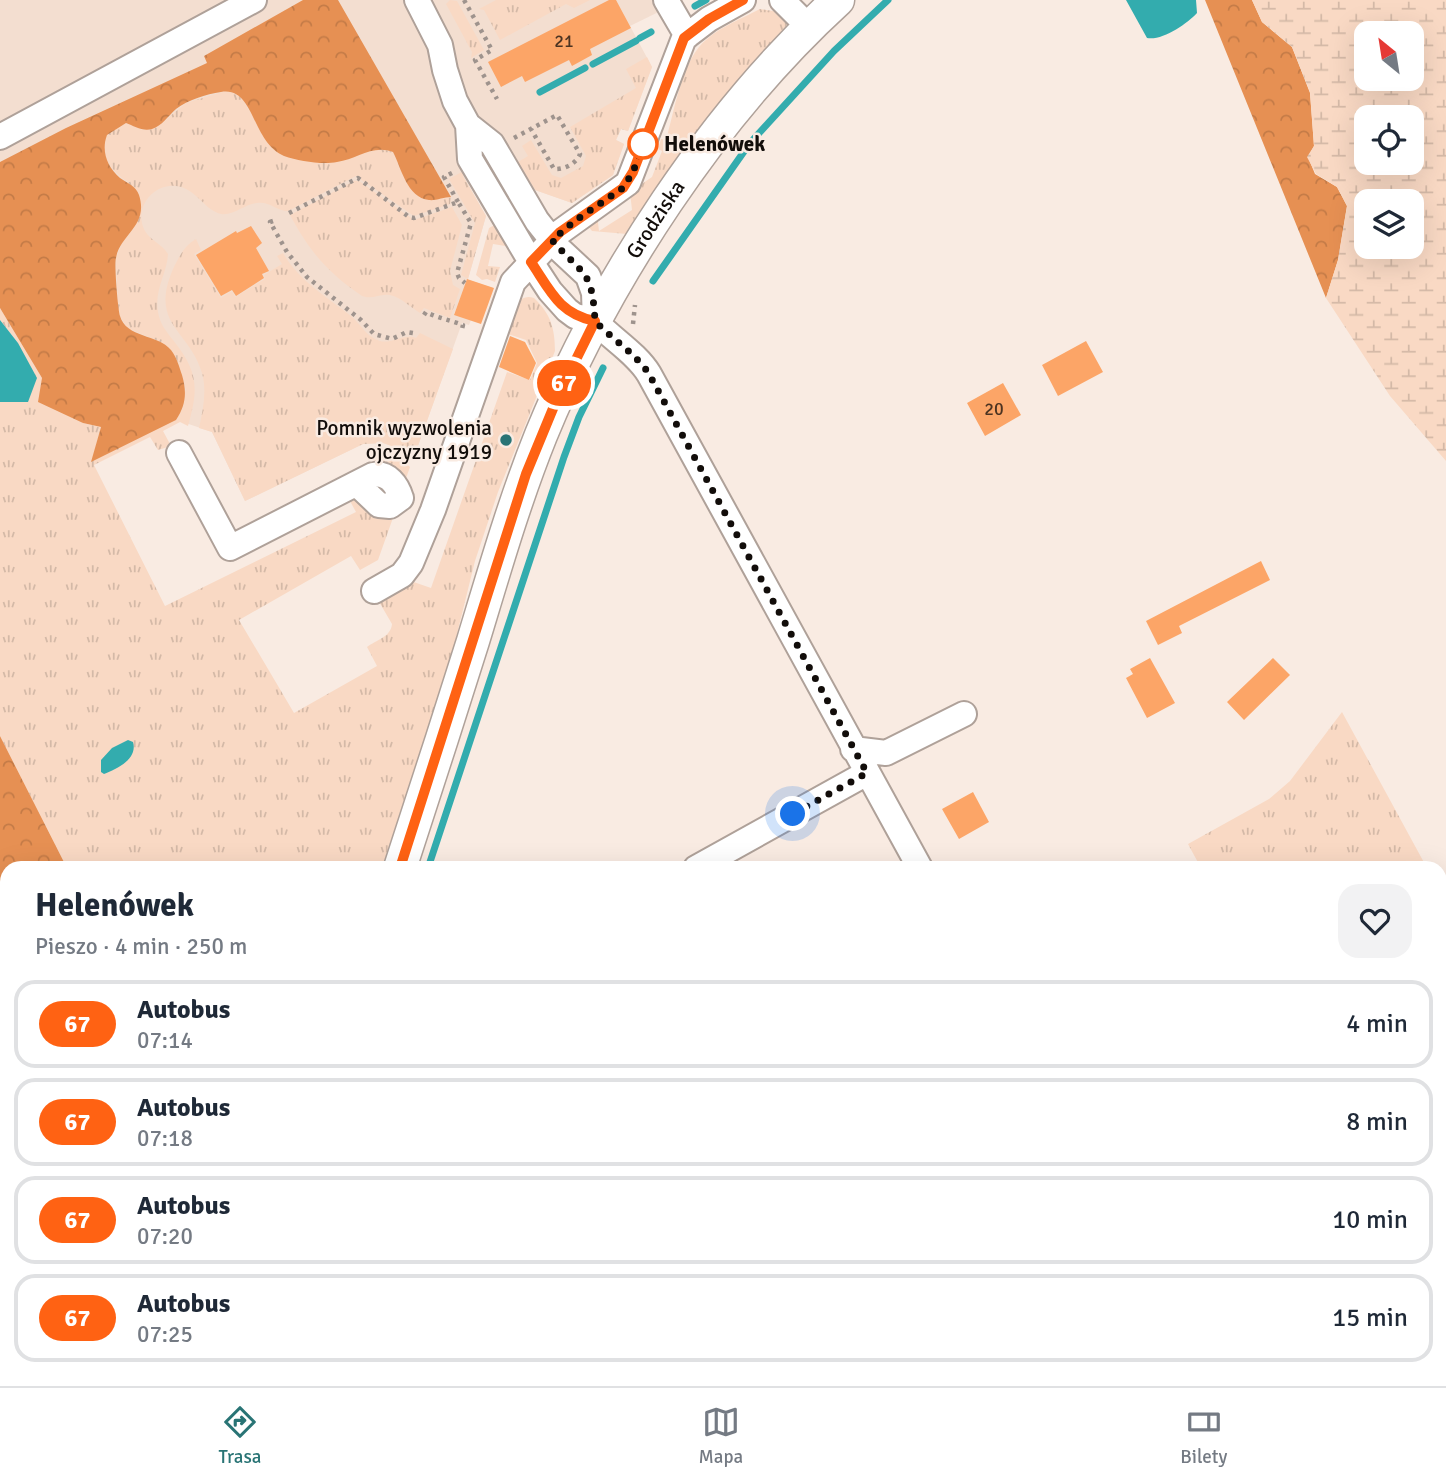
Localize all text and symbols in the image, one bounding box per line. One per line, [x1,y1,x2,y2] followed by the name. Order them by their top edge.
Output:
[1354,21,1424,91] north arrow
[1354,21,1424,259] map controls
[554,30,574,52] house number: 21
[1354,105,1424,175] button: locate
[628,129,658,159] marker: Helenówek
[664,131,765,157] place label: Helenówek
[620,175,691,263] street label: Grodziska
[1354,189,1424,259] button: layers
[532,360,596,406] line badge: 67
[551,368,577,398] text: 67
[984,398,1004,420] house number: 20
[316,415,492,465] place label: Pomnik wyzwolenia ojczyzny 1919
[498,432,514,448] marker: Pomnik wyzwolenia ojczyzny 1919
[775,796,810,831] your location
[1338,884,1412,958] button: heart
[35,885,194,926] text: Helenówek
[35,932,247,961] text: Pieszo · 4 min · 250 m
[137,994,230,1026] text: Autobus
[1346,1008,1408,1040] text: 4 min
[65,1009,90,1039] text: 67
[137,1026,193,1055] text: 07:14
[137,1092,230,1124] text: Autobus
[1346,1106,1408,1138] text: 8 min
[65,1107,90,1137] text: 67
[137,1124,193,1153] text: 07:18
[137,1190,230,1222] text: Autobus
[1332,1204,1408,1236] text: 10 min
[65,1205,90,1235] text: 67
[137,1222,193,1251] text: 07:20
[137,1288,230,1320] text: Autobus
[1332,1302,1408,1334] text: 15 min
[65,1303,90,1333] text: 67
[137,1320,193,1349] text: 07:25
[219,1403,261,1469] tab: Trasa
[699,1403,743,1469] tab: Mapa
[1180,1403,1227,1469] tab: Bilety

